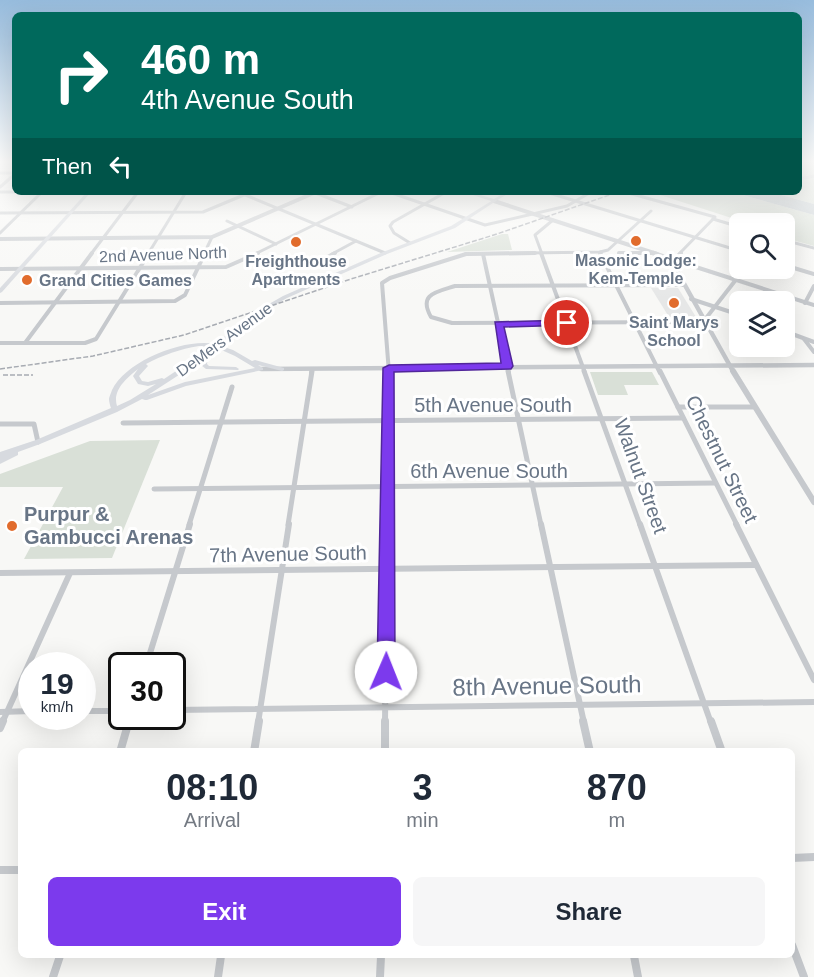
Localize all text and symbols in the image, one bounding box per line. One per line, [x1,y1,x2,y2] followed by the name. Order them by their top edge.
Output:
[42,36,120,114] icon: right
[141,36,260,83] text: 460 m
[141,85,354,115] text: 4th Avenue South
[104,150,137,183] icon: left
[42,154,92,179] text: Then
[729,213,795,357] map controls
[729,213,795,279] button: search
[629,234,643,248] marker: Masonic Lodge: Kem-Temple
[289,235,303,249] marker: Freighthouse Apartments
[99,244,227,265] street label: 2nd Avenue North
[575,252,697,287] place label: Masonic Lodge: Kem-Temple
[245,253,347,288] place label: Freighthouse Apartments
[39,272,192,289] place label: Grand Cities Games
[20,273,34,287] marker: Grand Cities Games
[729,291,795,357] button: layers
[667,296,681,310] marker: Saint Marys School
[541,297,592,348] pin
[173,299,275,380] street label: DeMers Avenue
[550,306,583,339] icon: arrive
[629,314,719,349] place label: Saint Marys School
[682,392,763,527] street label: Chestnut Street
[414,394,572,416] street label: 5th Avenue South
[610,416,672,537] street label: Walnut Street
[410,460,568,482] street label: 6th Avenue South
[24,503,193,548] place label: Purpur & Gambucci Arenas
[5,519,19,533] marker: Purpur & Gambucci Arenas
[209,542,367,566] street label: 7th Avenue South
[354,640,418,704] position arrow
[108,652,186,730] speed limit sign: 30
[40,667,74,700] text: 19
[452,670,642,701] street label: 8th Avenue South
[41,698,73,715] text: km/h
[166,767,258,808] text: 08:10
[412,767,432,808] text: 3
[587,767,647,808] text: 870
[184,809,241,831] text: Arrival
[406,809,439,831] text: min
[608,809,625,831] text: m
[48,877,401,946] button: Exit
[413,877,765,946] button: Share

